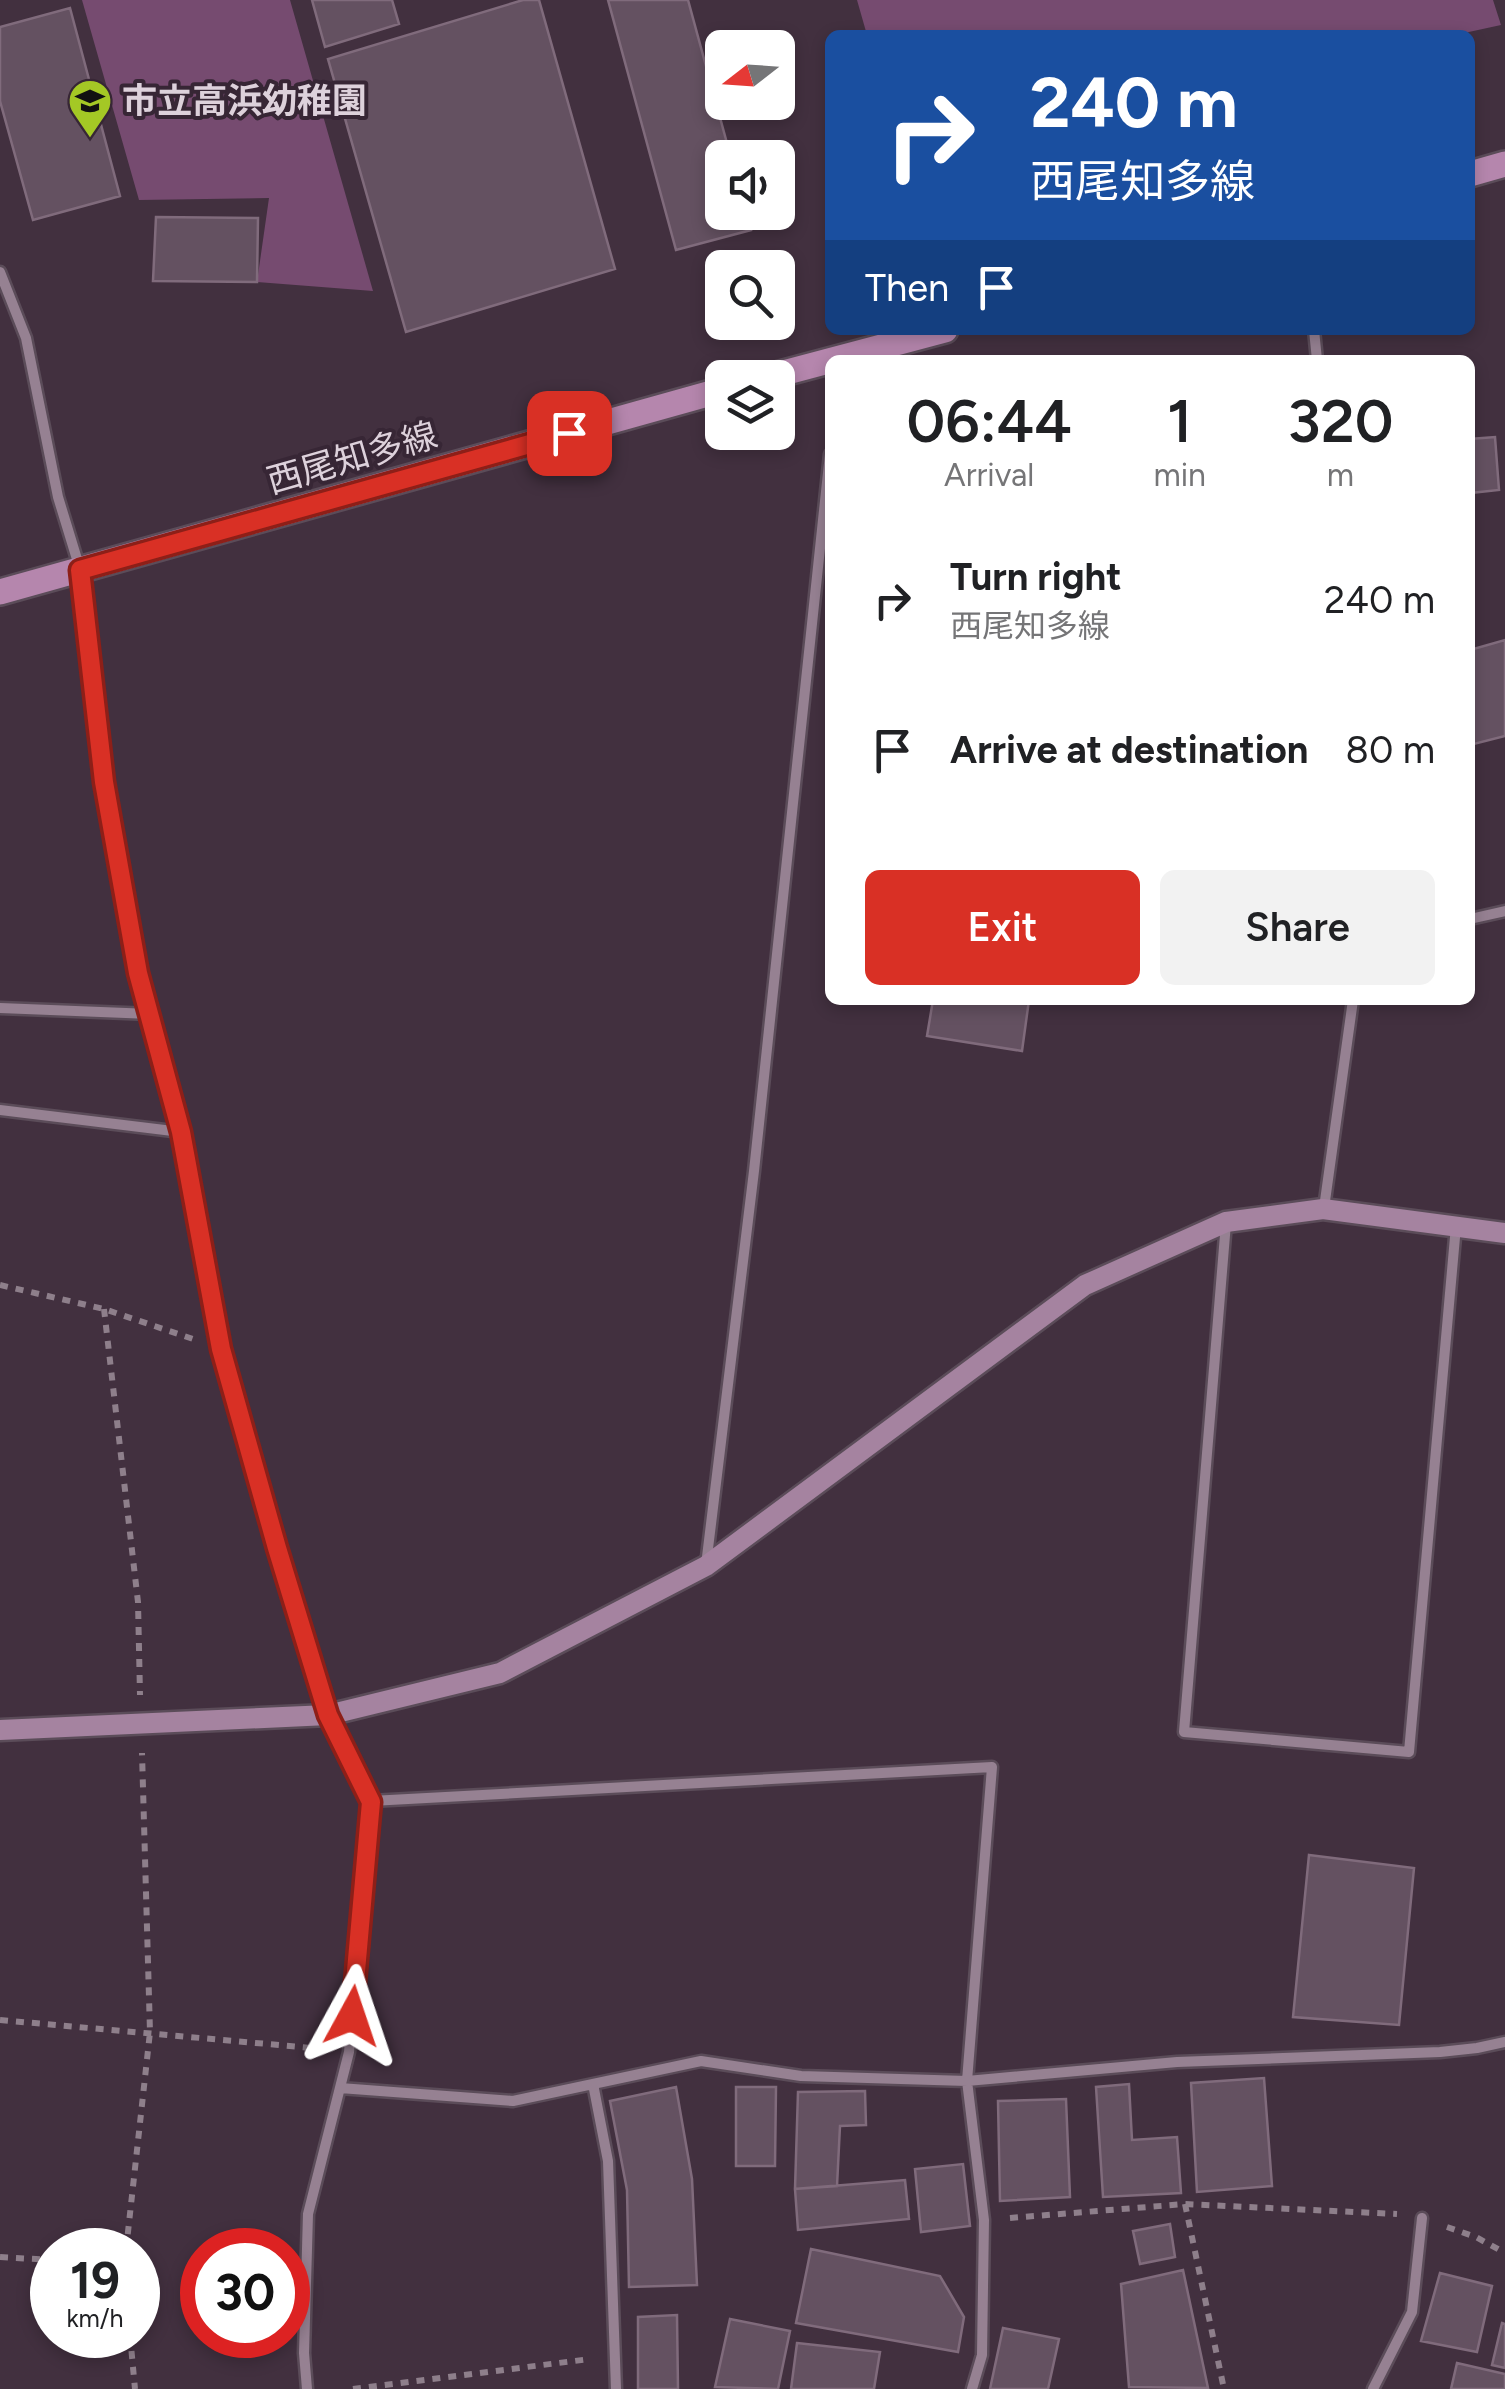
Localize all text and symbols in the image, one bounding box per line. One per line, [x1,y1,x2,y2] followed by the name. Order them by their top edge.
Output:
[705,30,795,120] north arrow
[705,30,795,450] map controls
[1030,60,1238,145] text: 240 m
[865,70,995,200] icon: right
[67,78,113,139] school or university icon: 市立高浜幼稚園
[122,80,367,122] place label: 市立高浜幼稚園
[705,140,795,230] button: sound
[1030,154,1255,208] text: 西尾知多線
[705,250,795,340] button: search
[969,260,1024,315] icon: arrive
[865,265,949,311] text: Then
[705,360,795,450] button: layers
[907,385,1072,457] text: 06:44
[1167,385,1192,457] text: 1
[1287,385,1393,457] text: 320
[527,391,612,476] pin
[542,406,597,461] icon: arrive
[262,414,442,502] street label: 西尾知多線
[944,456,1034,494] text: Arrival
[1153,456,1206,494] text: min
[1327,456,1354,494] text: m
[950,554,1122,600] text: Turn right
[865,573,920,628] icon: right
[1324,577,1435,623] text: 240 m
[950,607,1110,645] text: 西尾知多線
[865,723,920,778] icon: arrive
[950,727,1308,773] text: Arrive at destination
[1346,727,1435,773] text: 80 m
[865,870,1140,985] button: Exit
[1160,870,1435,985] button: Share
[300,1964,404,2068] position arrow
[180,2228,310,2358] speed limit sign: 30
[70,2250,120,2311] text: 19
[66,2303,124,2333] text: km/h

